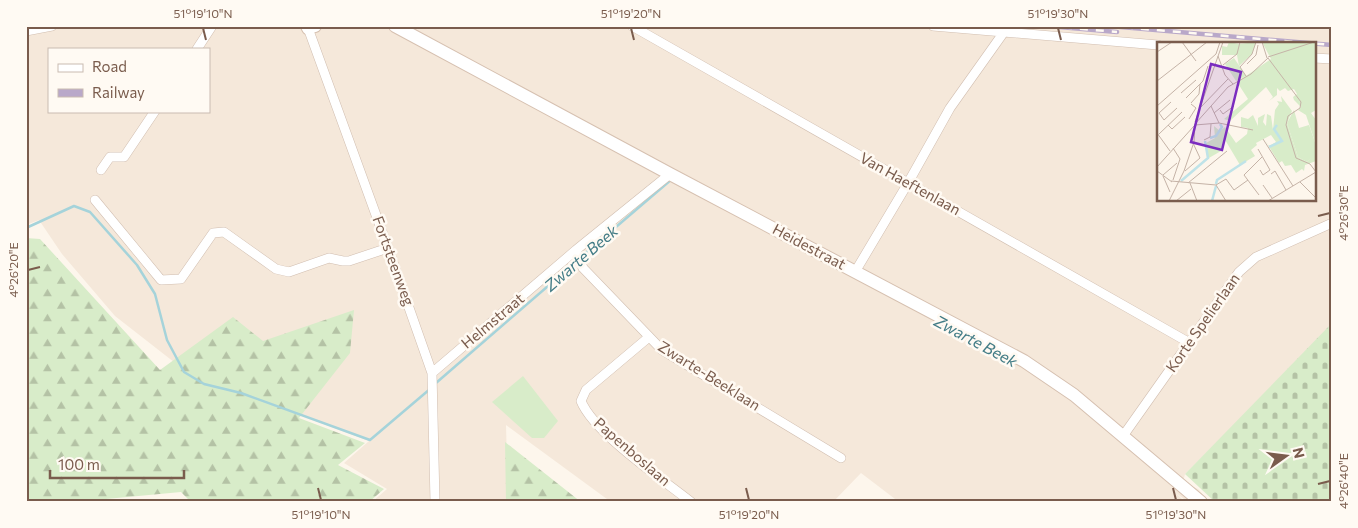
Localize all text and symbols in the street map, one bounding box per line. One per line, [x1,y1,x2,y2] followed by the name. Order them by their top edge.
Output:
[173,6,233,20] text: 51°19'10"N
[601,6,661,20] text: 51°19'20"N
[1028,6,1088,20] text: 51°19'30"N
[1157,42,1316,201] inset map
[48,48,210,112] legend
[92,57,127,75] text: Road
[92,83,145,101] text: Railway
[857,148,964,218] street label: Van Haeftenlaan
[1336,185,1350,241] text: 4°26'30"E
[369,213,419,308] street label: Fortsteenweg
[770,219,849,273] street label: Heidestraat
[539,220,622,295] water label: Zwarte Beek
[6,242,20,298] text: 4°26'20"E
[1161,270,1243,375] street label: Korte Spelierlaan
[457,289,528,352] street label: Helmstraat
[931,310,1021,371] water label: Zwarte Beek
[655,336,764,414] street label: Zwarte-Beeklaan
[591,413,675,489] street label: Papenboslaan
[1260,430,1310,480] north arrow
[1290,446,1309,460] text: N
[50,448,184,480] scale bar
[1336,453,1350,509] text: 4°26'40"E
[58,455,100,473] text: 100 m
[291,507,351,521] text: 51°19'10"N
[719,507,779,521] text: 51°19'20"N
[1146,507,1206,521] text: 51°19'30"N

